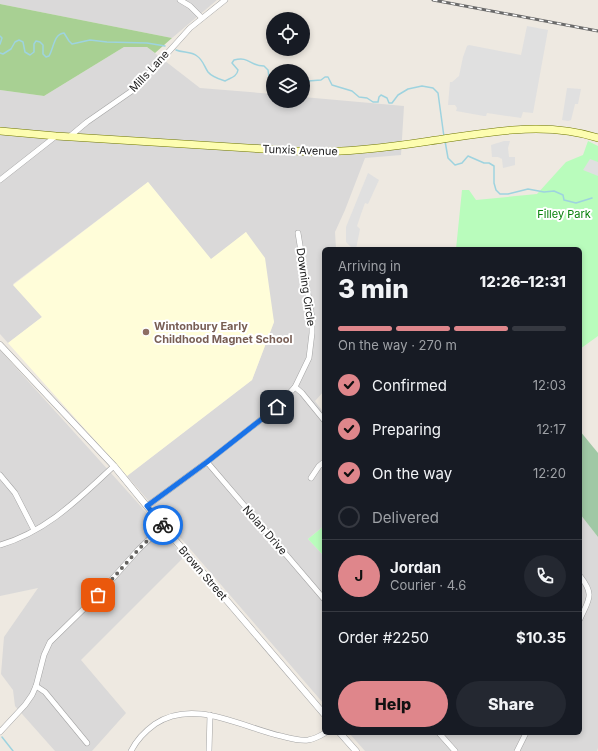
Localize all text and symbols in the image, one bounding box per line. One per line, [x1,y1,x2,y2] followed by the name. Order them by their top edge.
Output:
[266,12,310,108] map controls
[266,12,310,56] button: locate
[126,47,172,95] street label: Mills Lane
[266,64,310,108] button: layers
[262,142,338,158] street label: Tunxis Avenue
[537,207,591,221] park label: Filley Park
[294,247,318,327] street label: Downing Circle
[338,258,401,274] text: Arriving in
[480,272,566,291] text: 12:26–12:31
[338,273,409,304] text: 3 min
[154,319,292,346] place label: Wintonbury Early Childhood Magnet School
[141,327,151,337] marker: Wintonbury Early Childhood Magnet School
[338,337,457,353] text: On the way · 270 m
[338,374,360,396] icon: check
[372,376,447,395] text: Confirmed
[533,377,566,393] text: 12:03
[260,390,294,424] pin
[266,396,288,418] icon: home
[338,418,360,440] icon: check
[372,420,441,439] text: Preparing
[536,421,566,437] text: 12:17
[338,462,360,484] icon: check
[372,464,452,483] text: On the way
[533,465,566,481] text: 12:20
[240,503,290,557] street label: Nolan Drive
[143,505,183,545] courier
[372,508,439,527] text: Delivered
[152,514,174,536] icon: bike
[176,543,231,603] street label: Brown Street
[524,555,566,597] button: phone
[390,558,441,577] text: Jordan
[355,566,363,585] text: J
[390,577,466,593] text: Courier · 4.6
[81,578,115,612] pin
[87,584,109,606] icon: bag
[338,628,429,647] text: Order #2250
[516,628,566,647] text: $10.35
[338,681,448,727] button: Help
[456,681,566,727] button: Share

